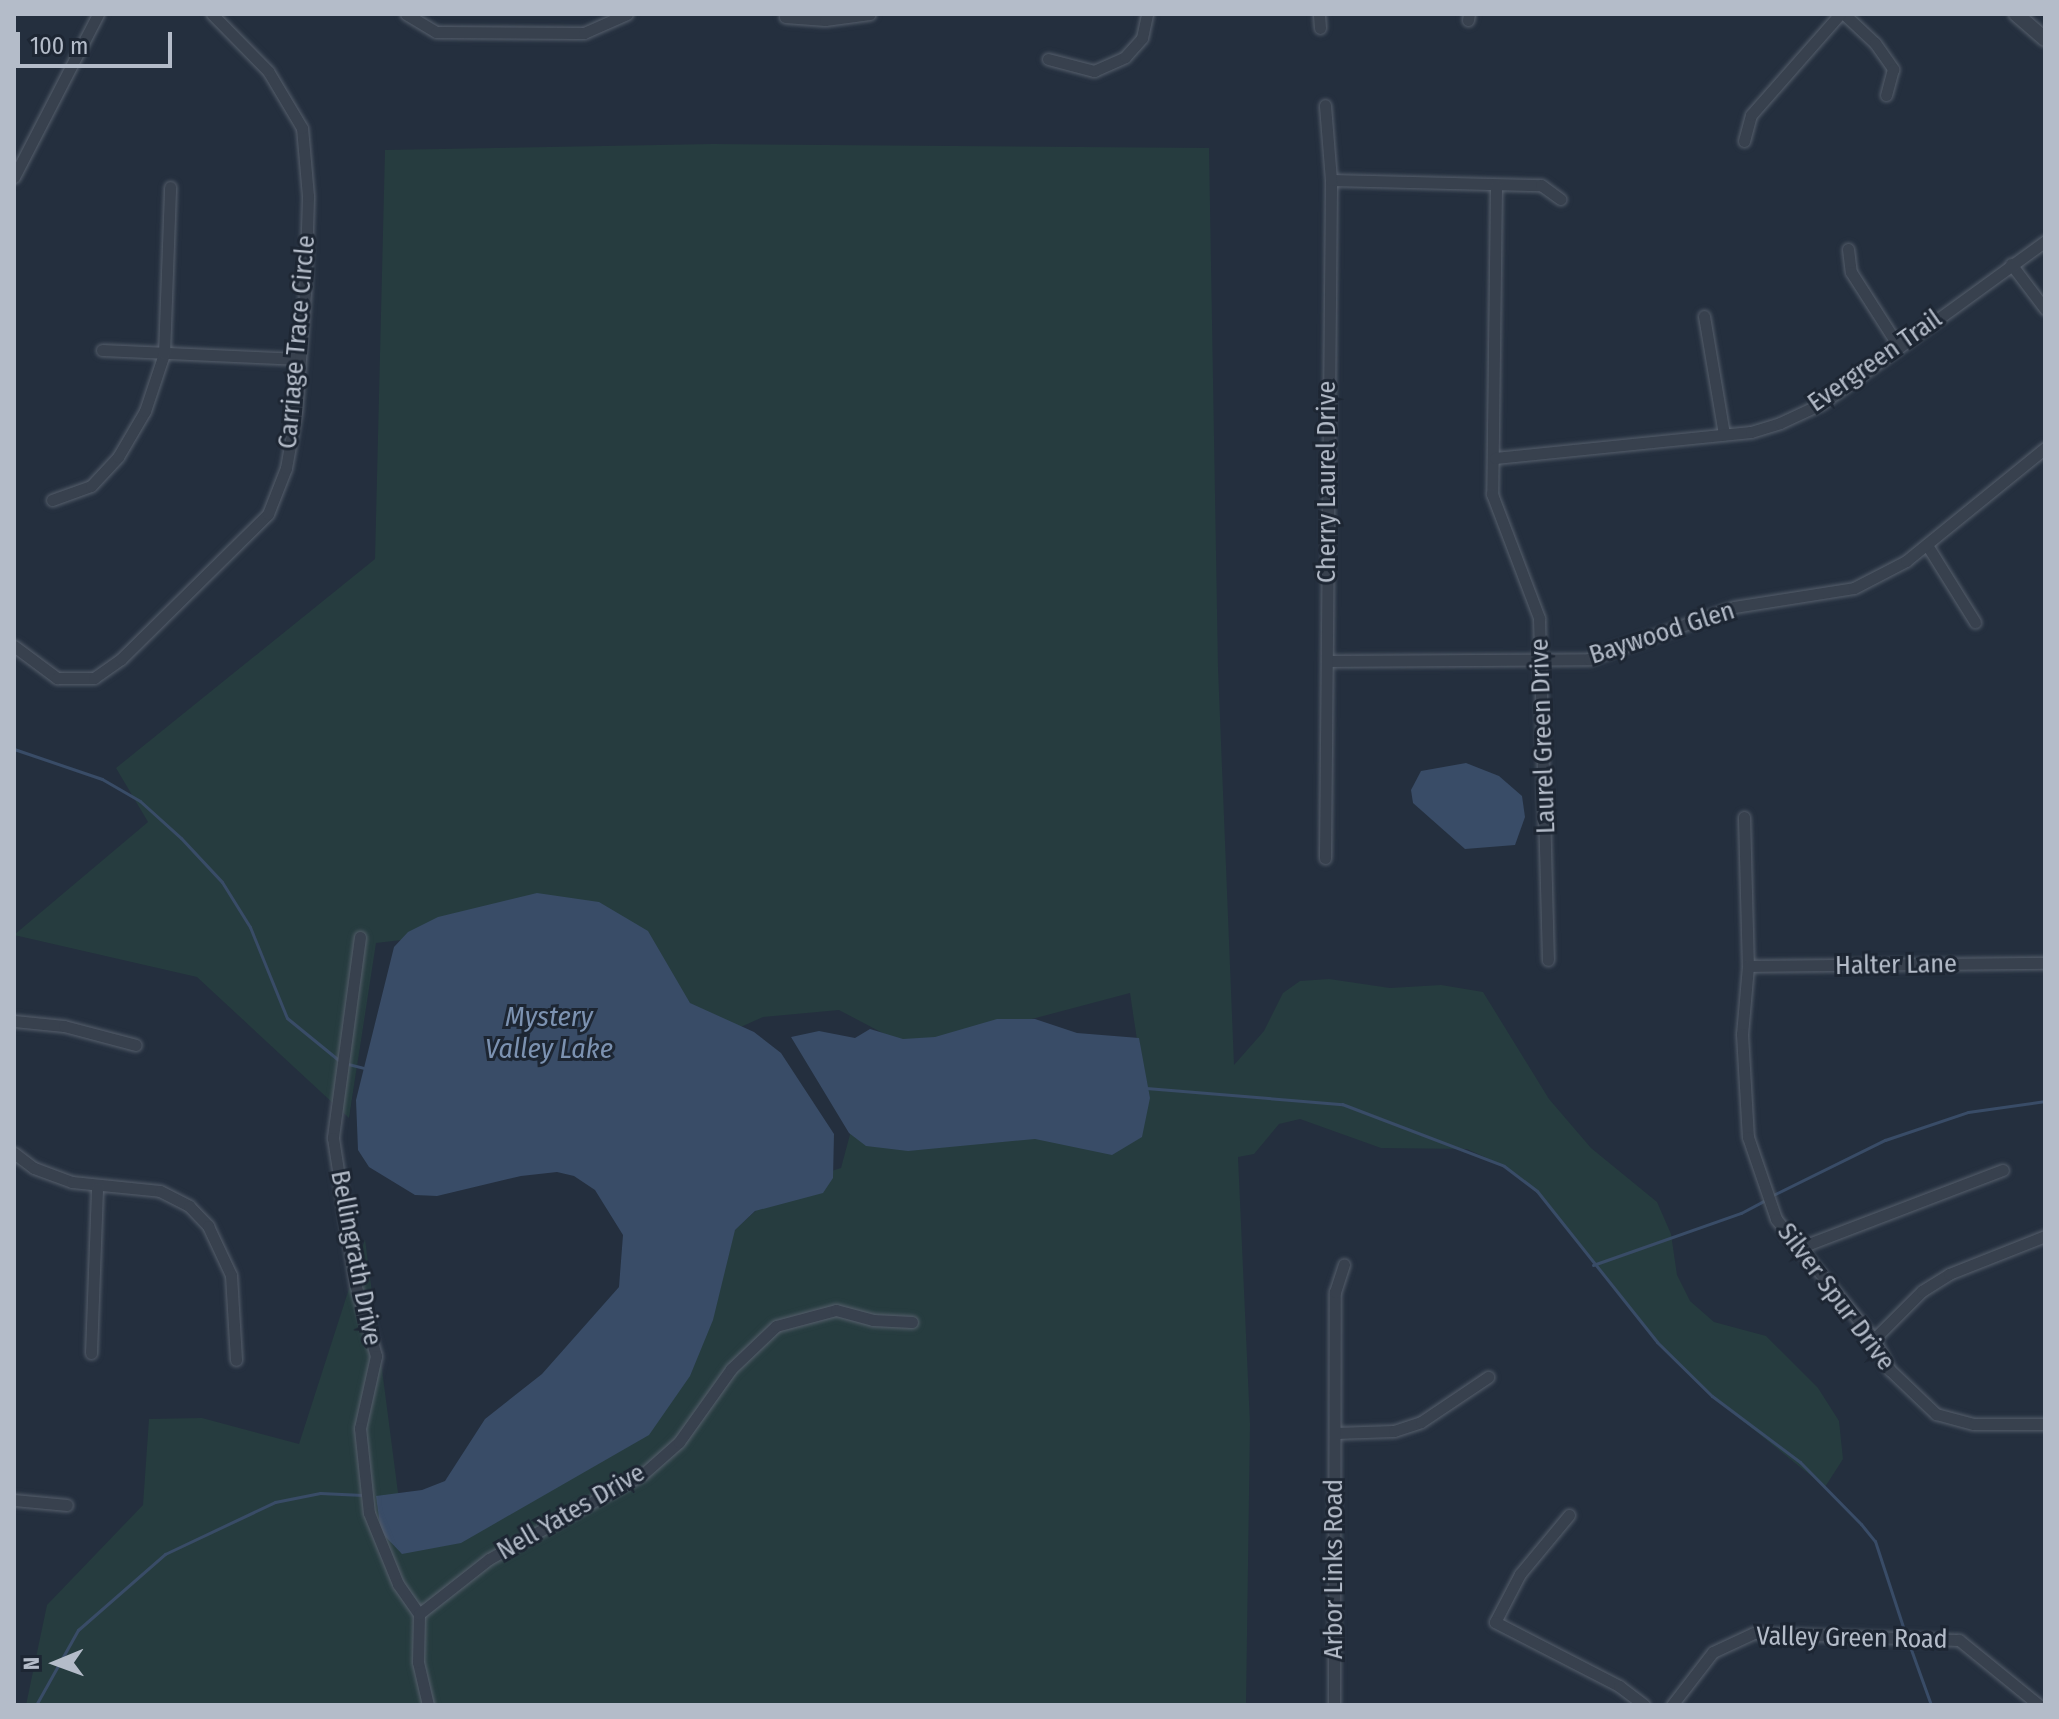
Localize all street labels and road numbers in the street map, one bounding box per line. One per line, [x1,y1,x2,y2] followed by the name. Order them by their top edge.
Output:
[272,234,322,450] street label: Carriage Trace Circle
[1802,303,1948,419] street label: Evergreen Trail
[1311,381,1343,583] street label: Cherry Laurel Drive
[1585,595,1739,671] street label: Baywood Glen
[1524,638,1562,834] street label: Laurel Green Drive
[1835,948,1957,982] street label: Halter Lane
[324,1168,388,1348] street label: Bellingrath Drive
[1771,1217,1901,1377] street label: Silver Spur Drive
[492,1457,650,1567] street label: Nell Yates Drive
[1318,1479,1350,1659] street label: Arbor Links Road
[1756,1621,1948,1655] street label: Valley Green Road

